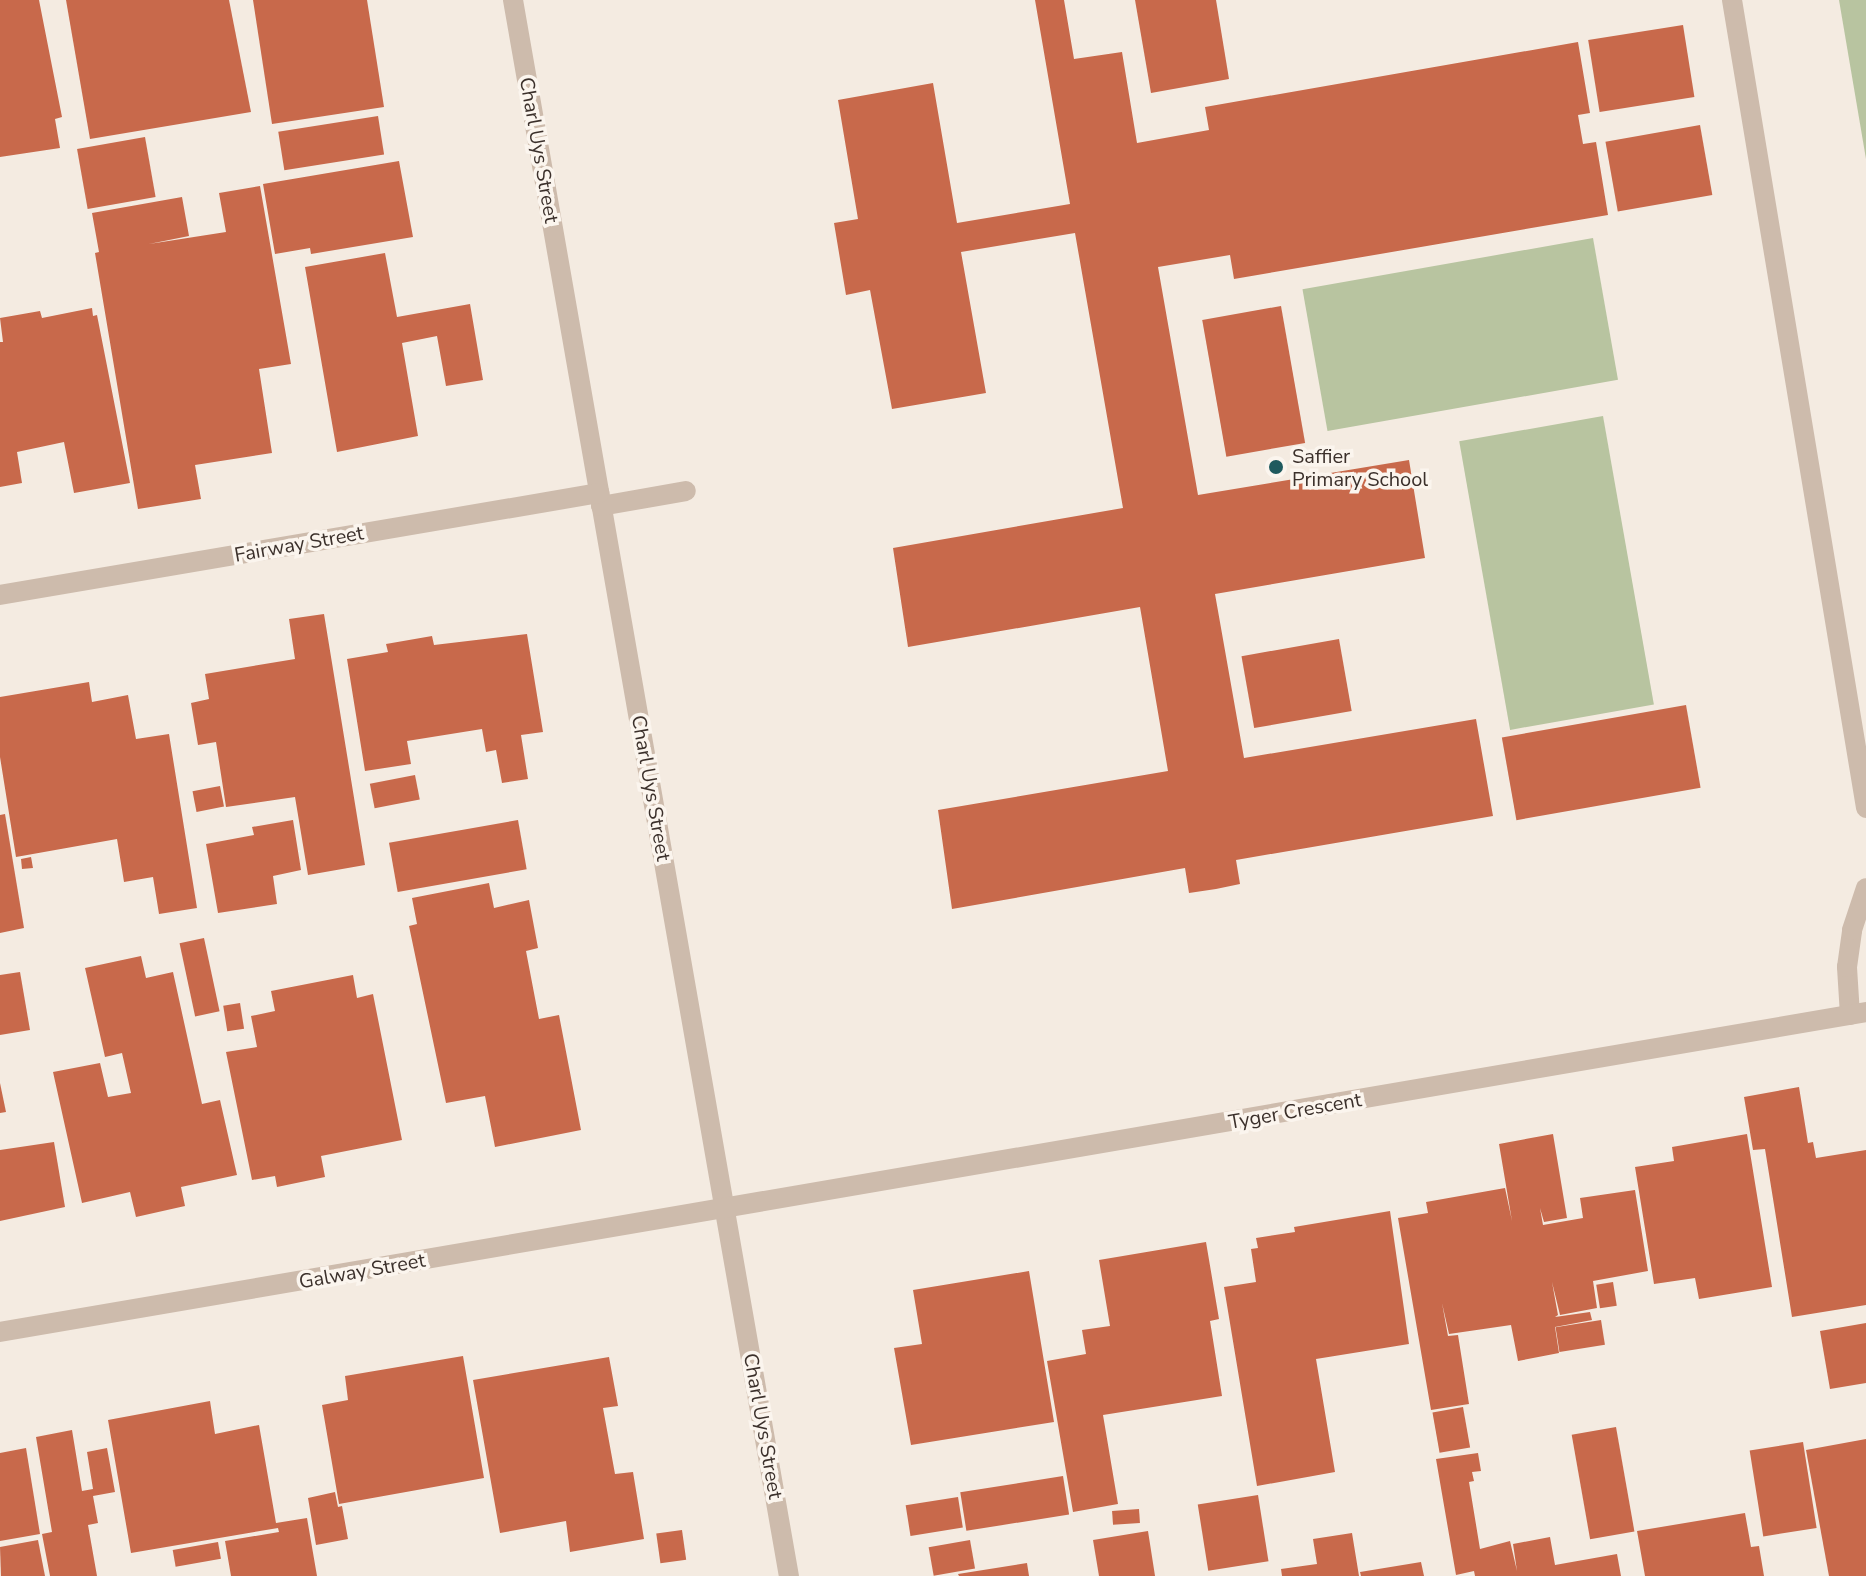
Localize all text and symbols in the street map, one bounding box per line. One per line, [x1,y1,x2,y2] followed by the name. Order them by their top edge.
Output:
[514,75,564,225] street label: Charl Uys Street
[1292,444,1428,491] place label: Saffier Primary School
[1267,458,1285,476] marker: Saffier Primary School
[233,521,365,567] street label: Fairway Street
[626,713,676,863] street label: Charl Uys Street
[1227,1088,1363,1134] street label: Tyger Crescent
[297,1248,427,1294] street label: Galway Street
[738,1351,788,1501] street label: Charl Uys Street

